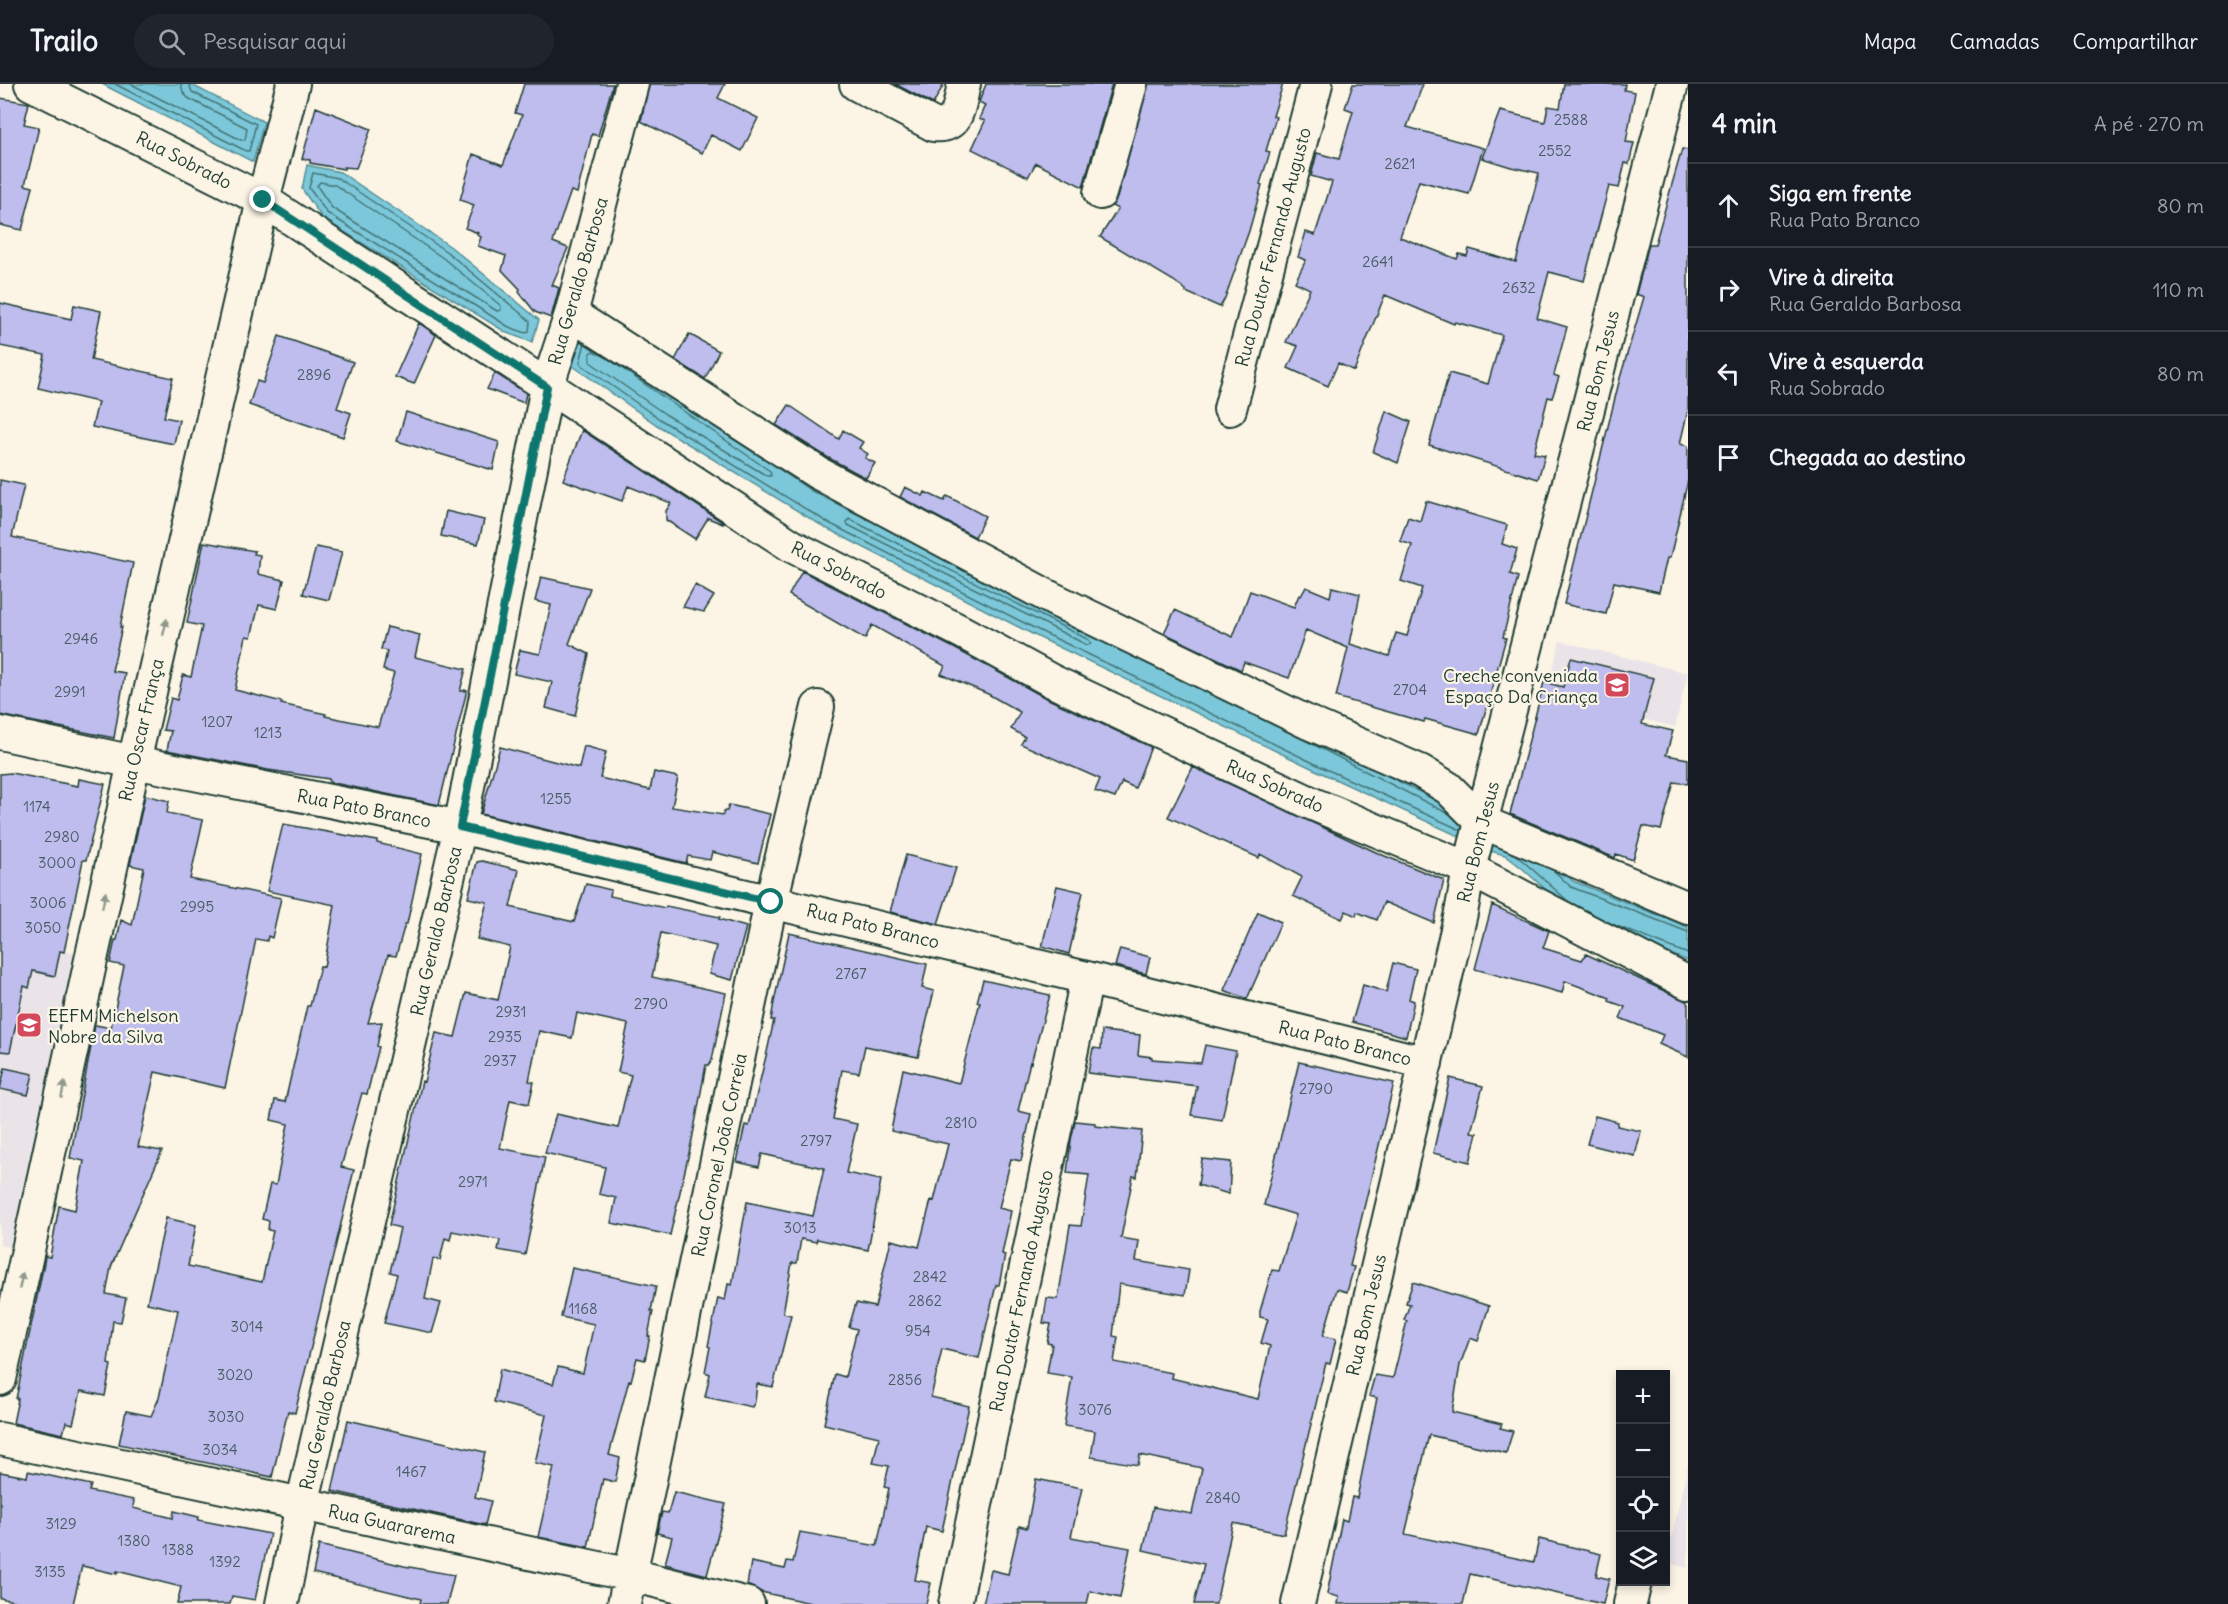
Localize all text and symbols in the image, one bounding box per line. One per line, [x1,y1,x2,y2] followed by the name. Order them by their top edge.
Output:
[134,14,554,68] search box
[30,23,98,59] text: Trailo
[155,25,188,58] icon: search
[203,27,347,55] text: Pesquisar aqui
[1864,28,1917,55] text: Mapa
[1950,28,2039,55] text: Camadas
[2072,28,2198,55] text: Compartilhar
[1712,107,1777,140] text: 4 min
[1554,110,1588,129] house number: 2588
[2094,111,2204,136] text: A pé · 270 m
[1230,125,1316,369] street label: Rua Doutor Fernando Augusto
[132,126,236,194] street label: Rua Sobrado
[1538,141,1572,160] house number: 2552
[1384,154,1416,173] house number: 2621
[1769,179,1912,207] text: Siga em frente
[249,186,275,212] route end
[1712,189,1745,222] icon: ahead
[2157,193,2204,218] text: 80 m
[543,194,613,368] street label: Rua Geraldo Barbosa
[1769,207,1920,232] text: Rua Pato Branco
[1362,252,1394,271] house number: 2641
[1769,263,1894,291] text: Vire à direita
[1712,273,1745,306] icon: right
[2153,277,2204,302] text: 110 m
[1502,278,1536,297] house number: 2632
[1769,291,1962,316] text: Rua Geraldo Barbosa
[1572,308,1624,434] street label: Rua Bom Jesus
[1769,347,1924,375] text: Vire à esquerda
[1712,357,1745,390] icon: left
[2157,361,2204,386] text: 80 m
[297,365,331,384] house number: 2896
[1769,375,1885,400] text: Rua Sobrado
[1712,441,1745,474] icon: arrive
[1769,443,1966,471] text: Chegada ao destino
[787,536,891,604] street label: Rua Sobrado
[160,618,170,637] one-way arrow
[64,629,98,648] house number: 2946
[113,656,169,804] street label: Rua Oscar França
[1443,664,1598,708] place label: Creche conveniada Espaço Da Criança
[1602,670,1632,700] school or university icon: Creche conveniada Espaço Da Criança
[1393,680,1427,699] house number: 2704
[54,682,86,701] house number: 2991
[201,712,233,731] house number: 1207
[254,723,282,742] house number: 1213
[1223,754,1327,818] street label: Rua Sobrado
[1452,779,1504,905] street label: Rua Bom Jesus
[295,784,433,832] street label: Rua Pato Branco
[540,789,572,808] house number: 1255
[23,797,51,816] house number: 1174
[44,827,80,846] house number: 2980
[405,844,467,1018] street label: Rua Geraldo Barbosa
[38,853,76,872] house number: 3000
[757,888,783,914] route start
[100,890,109,909] one-way arrow
[30,893,66,912] house number: 3006
[180,897,214,916] house number: 2995
[804,898,942,954] street label: Rua Pato Branco
[25,918,61,937] house number: 3050
[835,964,867,983] house number: 2767
[634,994,668,1013] house number: 2790
[495,1002,527,1021] house number: 2931
[48,1004,179,1048] place label: EEFM Michelson Nobre da Silva
[14,1010,44,1040] school or university icon: EEFM Michelson Nobre da Silva
[1276,1015,1414,1071] street label: Rua Pato Branco
[488,1027,522,1046] house number: 2935
[484,1051,516,1070] house number: 2937
[686,1051,752,1259] street label: Rua Coronel João Correia
[1299,1079,1333,1098] house number: 2790
[58,1081,68,1100] one-way arrow
[945,1113,977,1132] house number: 2810
[800,1131,832,1150] house number: 2797
[984,1168,1058,1414] street label: Rua Doutor Fernando Augusto
[458,1172,488,1191] house number: 2971
[784,1218,816,1237] house number: 3013
[1341,1252,1391,1378] street label: Rua Bom Jesus
[913,1267,947,1286] house number: 2842
[17,1272,27,1290] one-way arrow
[908,1291,942,1310] house number: 2862
[568,1299,598,1318] house number: 1168
[230,1317,264,1336] house number: 3014
[294,1318,356,1492] street label: Rua Geraldo Barbosa
[905,1321,931,1340] house number: 954
[217,1365,253,1384] house number: 3020
[888,1370,922,1389] house number: 2856
[1616,1370,1670,1586] map controls
[1616,1370,1670,1424] button: +
[1078,1400,1112,1419] house number: 3076
[208,1407,244,1426] house number: 3030
[1616,1424,1670,1478] button: −
[202,1440,238,1459] house number: 3034
[396,1462,426,1481] house number: 1467
[1616,1478,1670,1532] button: locate
[1205,1488,1241,1507] house number: 2840
[326,1499,458,1549] street label: Rua Guararema
[45,1514,77,1533] house number: 3129
[118,1531,151,1550] house number: 1380
[1616,1532,1670,1586] button: layers
[162,1540,194,1559] house number: 1388
[209,1552,241,1571] house number: 1392
[34,1562,66,1581] house number: 3135

